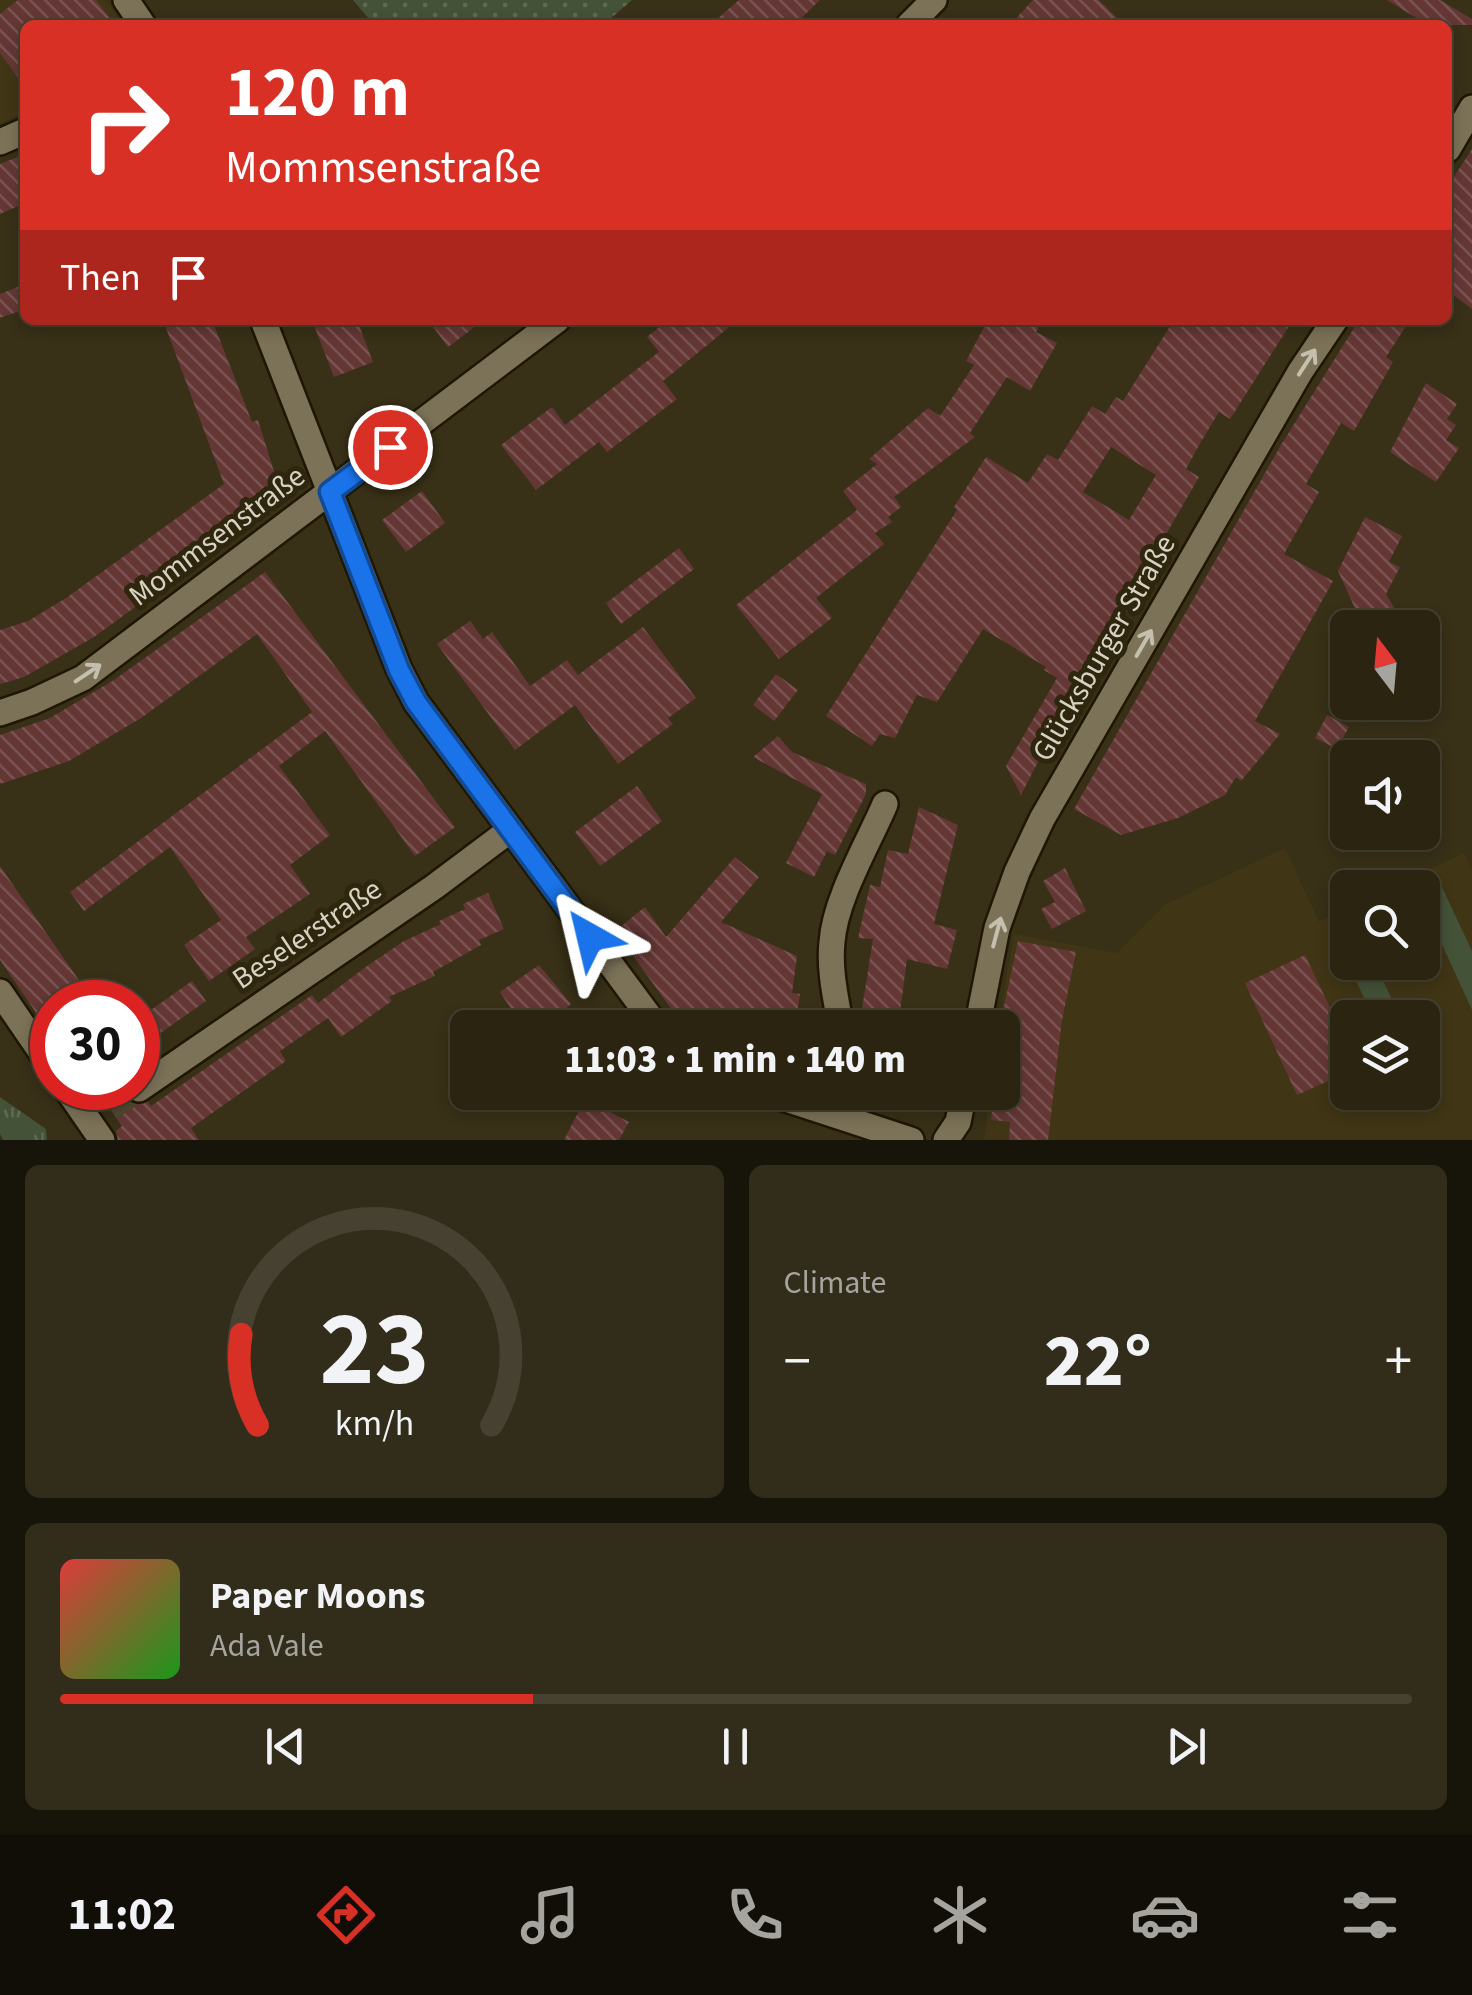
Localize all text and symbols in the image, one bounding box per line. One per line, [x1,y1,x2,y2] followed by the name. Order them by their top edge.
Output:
[225,43,410,143] text: 120 m
[60,60,190,190] icon: right
[225,136,541,200] text: Mommsenstraße
[161,250,216,305] icon: arrive
[60,251,141,305] text: Then
[1296,349,1317,377] one-way arrow
[348,405,433,490] pin
[363,420,418,475] icon: arrive
[120,455,314,617] street label: Mommsenstraße
[1022,527,1186,769] street label: Glücksburger Straße
[1330,610,1440,720] north arrow
[1330,610,1440,1110] map controls
[1134,630,1154,658] one-way arrow
[74,662,102,683] one-way arrow
[1330,740,1440,850] button: sound
[224,868,390,1000] street label: Beselerstraße
[1330,870,1440,980] button: search
[538,885,642,989] position arrow
[989,917,1008,948] one-way arrow
[30,980,160,1110] speed limit sign: 30
[1330,1000,1440,1110] button: layers
[564,1033,906,1087] text: 11:03 · 1 min · 140 m
[784,1260,886,1306] text: Climate
[319,1277,429,1425] text: 23
[1044,1308,1152,1415] text: 22°
[784,1323,811,1401] text: −
[1385,1323,1412,1401] text: +
[335,1398,414,1449] text: km/h
[210,1569,425,1623] text: Paper Moons
[210,1623,324,1669] text: Ada Vale
[258,1719,313,1774] icon: previous
[708,1719,763,1774] icon: pause
[1159,1719,1214,1774] icon: next
[311,1880,381,1950] icon: directions
[515,1880,585,1950] icon: music
[720,1880,790,1950] icon: phone
[925,1880,995,1950] icon: climate
[1130,1880,1200,1950] icon: car
[1335,1880,1405,1950] icon: filters
[67,1883,176,1947] text: 11:02

